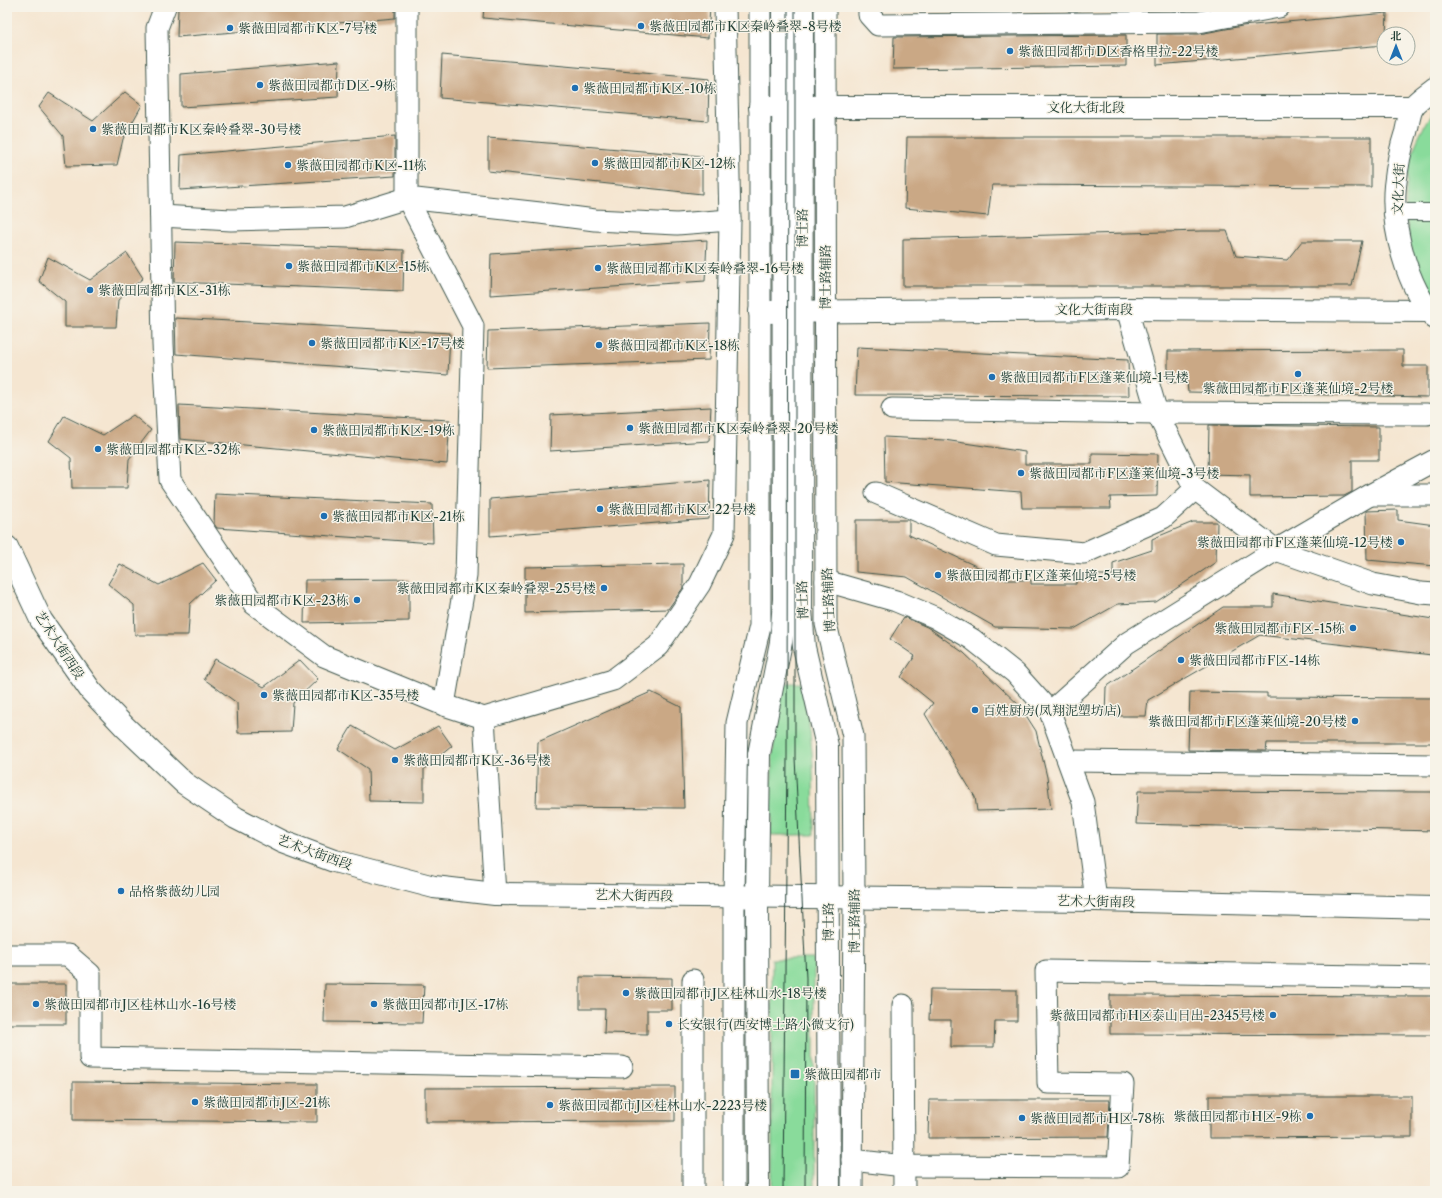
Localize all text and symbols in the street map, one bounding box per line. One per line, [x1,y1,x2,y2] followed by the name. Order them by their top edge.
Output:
[649,18,842,34] place label: 紫薇田园都市K区秦岭叠翠-8号楼
[238,20,377,36] place label: 紫薇田园都市K区-7号楼
[636,21,646,31] marker: 紫薇田园都市K区秦岭叠翠-8号楼
[225,23,235,33] marker: 紫薇田园都市K区-7号楼
[1376,26,1416,66] north arrow
[1391,29,1402,43] text: 北
[1018,43,1218,59] place label: 紫薇田园都市D区香格里拉-22号楼
[1005,46,1015,56] marker: 紫薇田园都市D区香格里拉-22号楼
[268,77,396,93] place label: 紫薇田园都市D区-9栋
[255,80,265,90] marker: 紫薇田园都市D区-9栋
[583,80,717,96] place label: 紫薇田园都市K区-10栋
[570,83,580,93] marker: 紫薇田园都市K区-10栋
[1047,99,1125,115] street label: 文化大街北段
[101,121,301,137] place label: 紫薇田园都市K区秦岭叠翠-30号楼
[88,124,98,134] marker: 紫薇田园都市K区秦岭叠翠-30号楼
[603,155,736,171] place label: 紫薇田园都市K区-12栋
[296,157,427,173] place label: 紫薇田园都市K区-11栋
[590,158,600,168] marker: 紫薇田园都市K区-12栋
[283,160,293,170] marker: 紫薇田园都市K区-11栋
[1389,163,1407,215] street label: 文化大街
[794,208,810,248] street label: 博士路
[817,244,833,310] street label: 博士路辅路
[297,258,429,274] place label: 紫薇田园都市K区-15栋
[606,260,804,276] place label: 紫薇田园都市K区秦岭叠翠-16号楼
[284,261,294,271] marker: 紫薇田园都市K区-15栋
[593,263,603,273] marker: 紫薇田园都市K区秦岭叠翠-16号楼
[98,282,231,298] place label: 紫薇田园都市K区-31栋
[85,285,95,295] marker: 紫薇田园都市K区-31栋
[1055,301,1133,317] street label: 文化大街南段
[320,335,465,351] place label: 紫薇田园都市K区-17号楼
[607,337,740,353] place label: 紫薇田园都市K区-18栋
[307,338,317,348] marker: 紫薇田园都市K区-17号楼
[594,340,604,350] marker: 紫薇田园都市K区-18栋
[1000,369,1189,385] place label: 紫薇田园都市F区蓬莱仙境-1号楼
[1293,369,1303,379] marker: 紫薇田园都市F区蓬莱仙境-2号楼
[987,372,997,382] marker: 紫薇田园都市F区蓬莱仙境-1号楼
[1203,380,1393,396] place label: 紫薇田园都市F区蓬莱仙境-2号楼
[638,420,839,436] place label: 紫薇田园都市K区秦岭叠翠-20号楼
[322,422,455,438] place label: 紫薇田园都市K区-19栋
[625,423,635,433] marker: 紫薇田园都市K区秦岭叠翠-20号楼
[309,425,319,435] marker: 紫薇田园都市K区-19栋
[106,441,241,457] place label: 紫薇田园都市K区-32栋
[93,444,103,454] marker: 紫薇田园都市K区-32栋
[1029,465,1220,481] place label: 紫薇田园都市F区蓬莱仙境-3号楼
[1016,468,1026,478] marker: 紫薇田园都市F区蓬莱仙境-3号楼
[608,501,756,517] place label: 紫薇田园都市K区-22号楼
[595,504,605,514] marker: 紫薇田园都市K区-22号楼
[332,508,465,524] place label: 紫薇田园都市K区-21栋
[319,511,329,521] marker: 紫薇田园都市K区-21栋
[1197,534,1393,550] place label: 紫薇田园都市F区蓬莱仙境-12号楼
[1396,537,1406,547] marker: 紫薇田园都市F区蓬莱仙境-12号楼
[818,567,838,633] street label: 博士路辅路
[946,567,1136,583] place label: 紫薇田园都市F区蓬莱仙境-5号楼
[933,570,943,580] marker: 紫薇田园都市F区蓬莱仙境-5号楼
[396,580,596,596] place label: 紫薇田园都市K区秦岭叠翠-25号楼
[793,580,811,620] street label: 博士路
[599,583,609,593] marker: 紫薇田园都市K区秦岭叠翠-25号楼
[214,592,349,608] place label: 紫薇田园都市K区-23栋
[352,595,362,605] marker: 紫薇田园都市K区-23栋
[32,608,88,682] street label: 艺术大街西段
[1214,620,1345,636] place label: 紫薇田园都市F区-15栋
[1348,623,1358,633] marker: 紫薇田园都市F区-15栋
[1189,652,1320,668] place label: 紫薇田园都市F区-14栋
[1176,655,1186,665] marker: 紫薇田园都市F区-14栋
[272,687,419,703] place label: 紫薇田园都市K区-35号楼
[259,690,269,700] marker: 紫薇田园都市K区-35号楼
[983,702,1121,718] place label: 百姓厨房(凤翔泥塑坊店)
[970,705,980,715] marker: 百姓厨房(凤翔泥塑坊店)
[1148,713,1347,729] place label: 紫薇田园都市F区蓬莱仙境-20号楼
[1350,716,1360,726] marker: 紫薇田园都市F区蓬莱仙境-20号楼
[403,752,551,768] place label: 紫薇田园都市K区-36号楼
[390,755,400,765] marker: 紫薇田园都市K区-36号楼
[276,831,354,873] street label: 艺术大街西段
[129,883,220,899] place label: 品格紫薇幼儿园
[116,886,126,896] marker: 品格紫薇幼儿园
[595,886,673,904] street label: 艺术大街西段
[846,888,862,954] street label: 博士路辅路
[1057,892,1135,910] street label: 艺术大街南段
[820,902,836,942] street label: 博士路
[634,985,827,1001] place label: 紫薇田园都市J区桂林山水-18号楼
[621,988,631,998] marker: 紫薇田园都市J区桂林山水-18号楼
[44,996,237,1012] place label: 紫薇田园都市J区桂林山水-16号楼
[382,996,508,1012] place label: 紫薇田园都市J区-17栋
[31,999,41,1009] marker: 紫薇田园都市J区桂林山水-16号楼
[369,999,379,1009] marker: 紫薇田园都市J区-17栋
[1050,1007,1265,1023] place label: 紫薇田园都市H区泰山日出-2345号楼
[1268,1010,1278,1020] marker: 紫薇田园都市H区泰山日出-2345号楼
[677,1016,854,1032] place label: 长安银行(西安博士路小微支行)
[664,1019,674,1029] marker: 长安银行(西安博士路小微支行)
[804,1066,882,1082] place label: 紫薇田园都市
[789,1068,801,1080] marker: 紫薇田园都市
[203,1094,331,1110] place label: 紫薇田园都市J区-21栋
[190,1097,200,1107] marker: 紫薇田园都市J区-21栋
[558,1097,767,1113] place label: 紫薇田园都市J区桂林山水-2223号楼
[545,1100,555,1110] marker: 紫薇田园都市J区桂林山水-2223号楼
[1173,1108,1302,1124] place label: 紫薇田园都市H区-9栋
[1030,1110,1165,1126] place label: 紫薇田园都市H区-78栋
[1305,1111,1315,1121] marker: 紫薇田园都市H区-9栋
[1017,1113,1027,1123] marker: 紫薇田园都市H区-78栋

